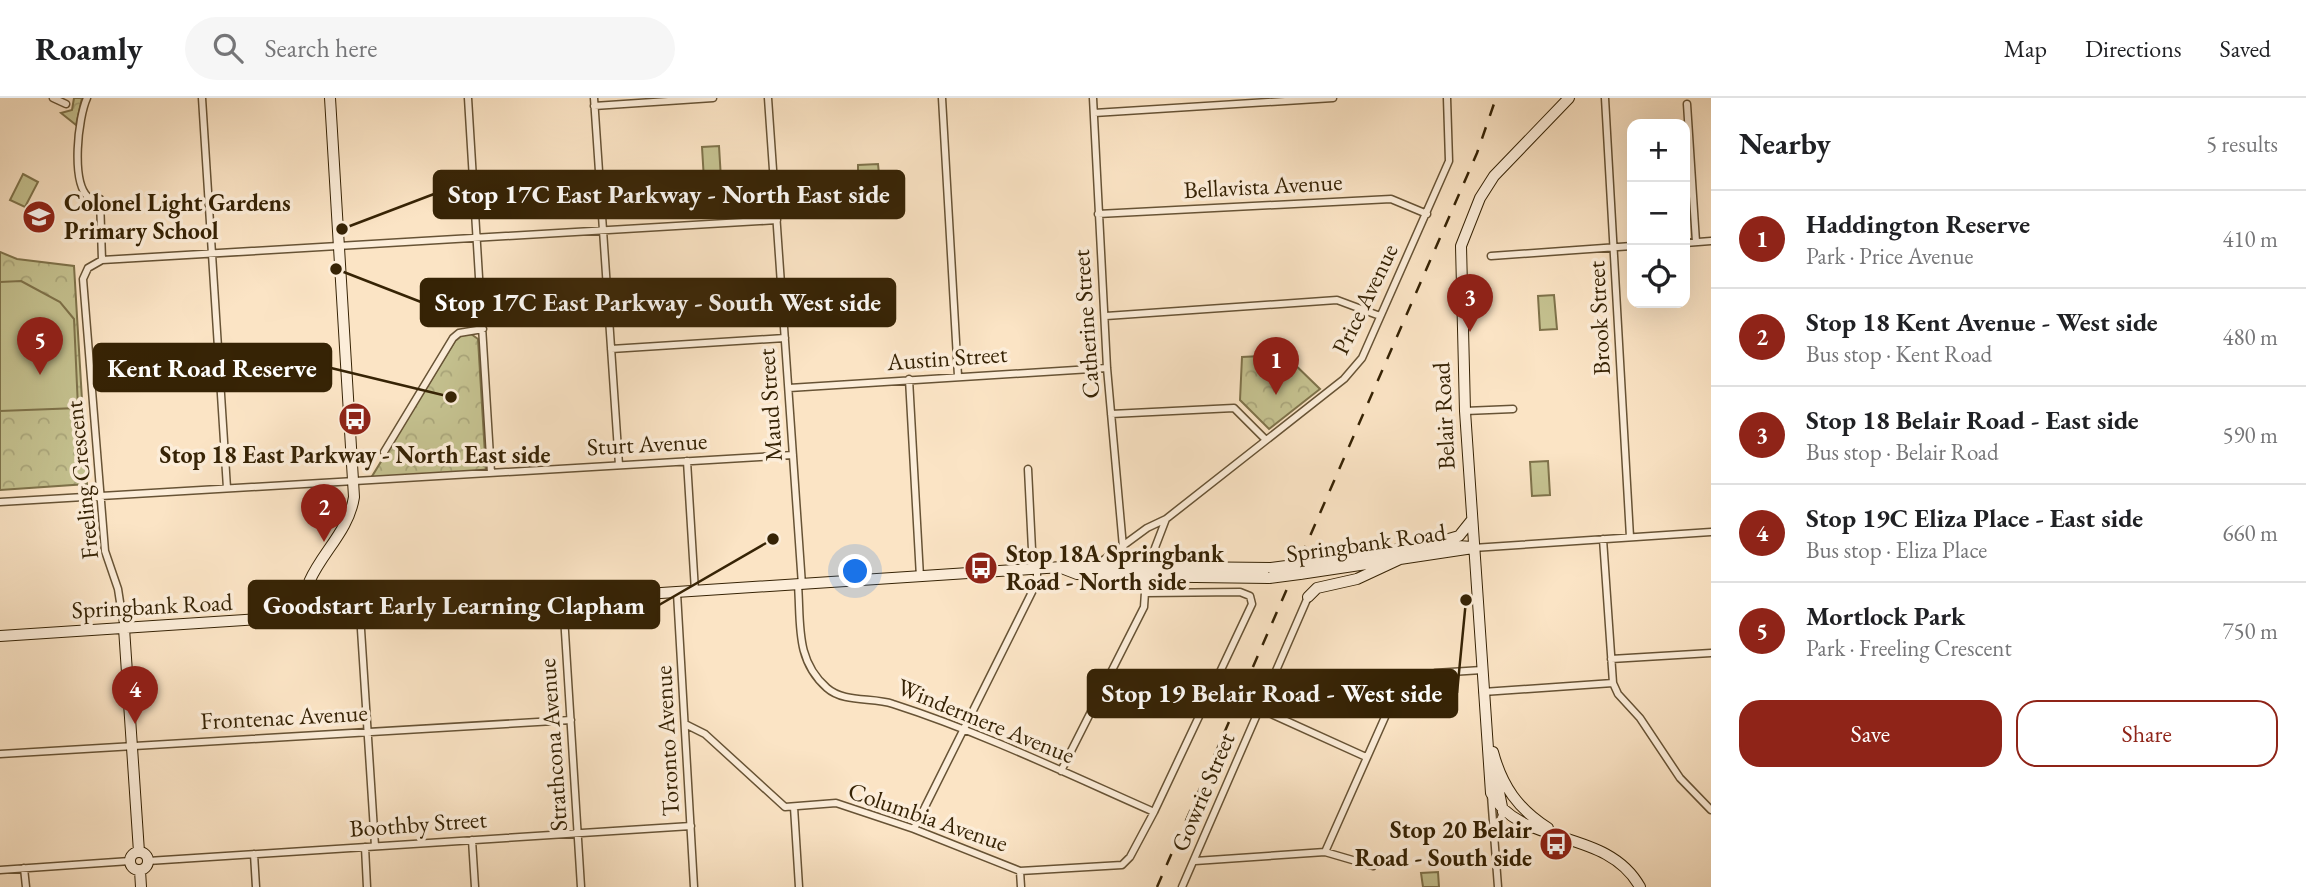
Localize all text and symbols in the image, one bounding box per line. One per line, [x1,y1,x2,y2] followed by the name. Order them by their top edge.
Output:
[185,17,675,80] search box
[35,27,143,70] text: Roamly
[209,29,247,67] icon: search
[265,31,377,65] text: Search here
[2004,33,2047,64] text: Map
[2085,33,2182,64] text: Directions
[2220,33,2271,64] text: Saved
[1627,119,1690,308] map controls
[1627,119,1690,182] button: +
[1739,124,1831,163] text: Nearby
[2206,129,2278,159] text: 5 results
[1183,166,1343,205] street label: Bellavista Avenue
[434,171,904,218] callout: Stop 17C East Parkway - North East side
[448,177,890,211] text: Stop 17C East Parkway - North East side
[1627,182,1690,245] button: −
[64,187,291,247] place label: Colonel Light Gardens Primary School
[20,198,58,236] school or university icon: Colonel Light Gardens Primary School
[1806,207,2030,241] text: Haddington Reserve
[1756,224,1768,254] text: 1
[2222,224,2278,254] text: 410 m
[1324,238,1405,359] street label: Price Avenue
[1806,241,1974,271] text: Park · Price Avenue
[1627,245,1690,308] button: locate
[1065,248,1106,400] street label: Catherine Street
[1580,260,1617,376] street label: Brook Street
[1447,274,1493,332] pin: 3
[421,279,895,326] callout: Stop 17C East Parkway - South West side
[435,285,881,319] text: Stop 17C East Parkway - South West side
[1806,305,2158,339] text: Stop 18 Kent Avenue - West side
[17,317,63,375] pin: 5
[1756,322,1768,352] text: 2
[2222,322,2278,352] text: 480 m
[1253,337,1299,395] pin: 1
[885,338,1009,377] street label: Austin Street
[1806,339,1992,369] text: Bus stop · Kent Road
[94,344,331,391] callout: Kent Road Reserve
[750,347,789,463] street label: Maud Street
[107,351,317,385] text: Kent Road Reserve
[1425,361,1462,471] street label: Belair Road
[58,399,105,561] street label: Freeling Crescent
[336,400,374,438] bus stop icon: Stop 18 East Parkway - North East side
[1806,403,2139,437] text: Stop 18 Belair Road - East side
[1756,420,1768,450] text: 3
[2222,420,2278,450] text: 590 m
[586,425,708,462] street label: Sturt Avenue
[1806,437,1999,467] text: Bus stop · Belair Road
[160,439,550,471] place label: Stop 18 East Parkway - North East side
[301,484,347,542] pin: 2
[1806,501,2143,535] text: Stop 19C Eliza Place - East side
[1284,516,1449,569] street label: Springbank Road
[1756,518,1768,548] text: 4
[2222,518,2278,548] text: 660 m
[1806,535,1987,565] text: Bus stop · Eliza Place
[1006,538,1225,597] place label: Stop 18A Springbank Road - North side
[962,549,1000,587] bus stop icon: Stop 18A Springbank Road - North side
[838,554,872,588] your location
[249,581,659,628] callout: Goodstart Early Learning Clapham
[71,586,234,625] street label: Springbank Road
[263,588,645,622] text: Goodstart Early Learning Clapham
[1806,599,1965,633] text: Mortlock Park
[1756,616,1768,646] text: 5
[2222,616,2278,646] text: 750 m
[1806,633,2012,663] text: Park · Freeling Crescent
[531,658,574,833] street label: Strathcona Avenue
[647,665,686,817] street label: Toronto Avenue
[112,666,158,724] pin: 4
[1088,670,1457,717] callout: Stop 19 Belair Road - West side
[893,671,1079,770] street label: Windermere Avenue
[1102,676,1443,710] text: Stop 19 Belair Road - West side
[200,697,368,736] street label: Frontenac Avenue
[1739,700,2002,767] button: Save
[2016,700,2278,767] button: Share
[1164,727,1242,856] street label: Gowrie Street
[844,775,1012,858] street label: Columbia Avenue
[348,803,488,844] street label: Boothby Street
[1355,814,1532,873] place label: Stop 20 Belair Road - South side
[1537,825,1575,863] bus stop icon: Stop 20 Belair Road - South side

